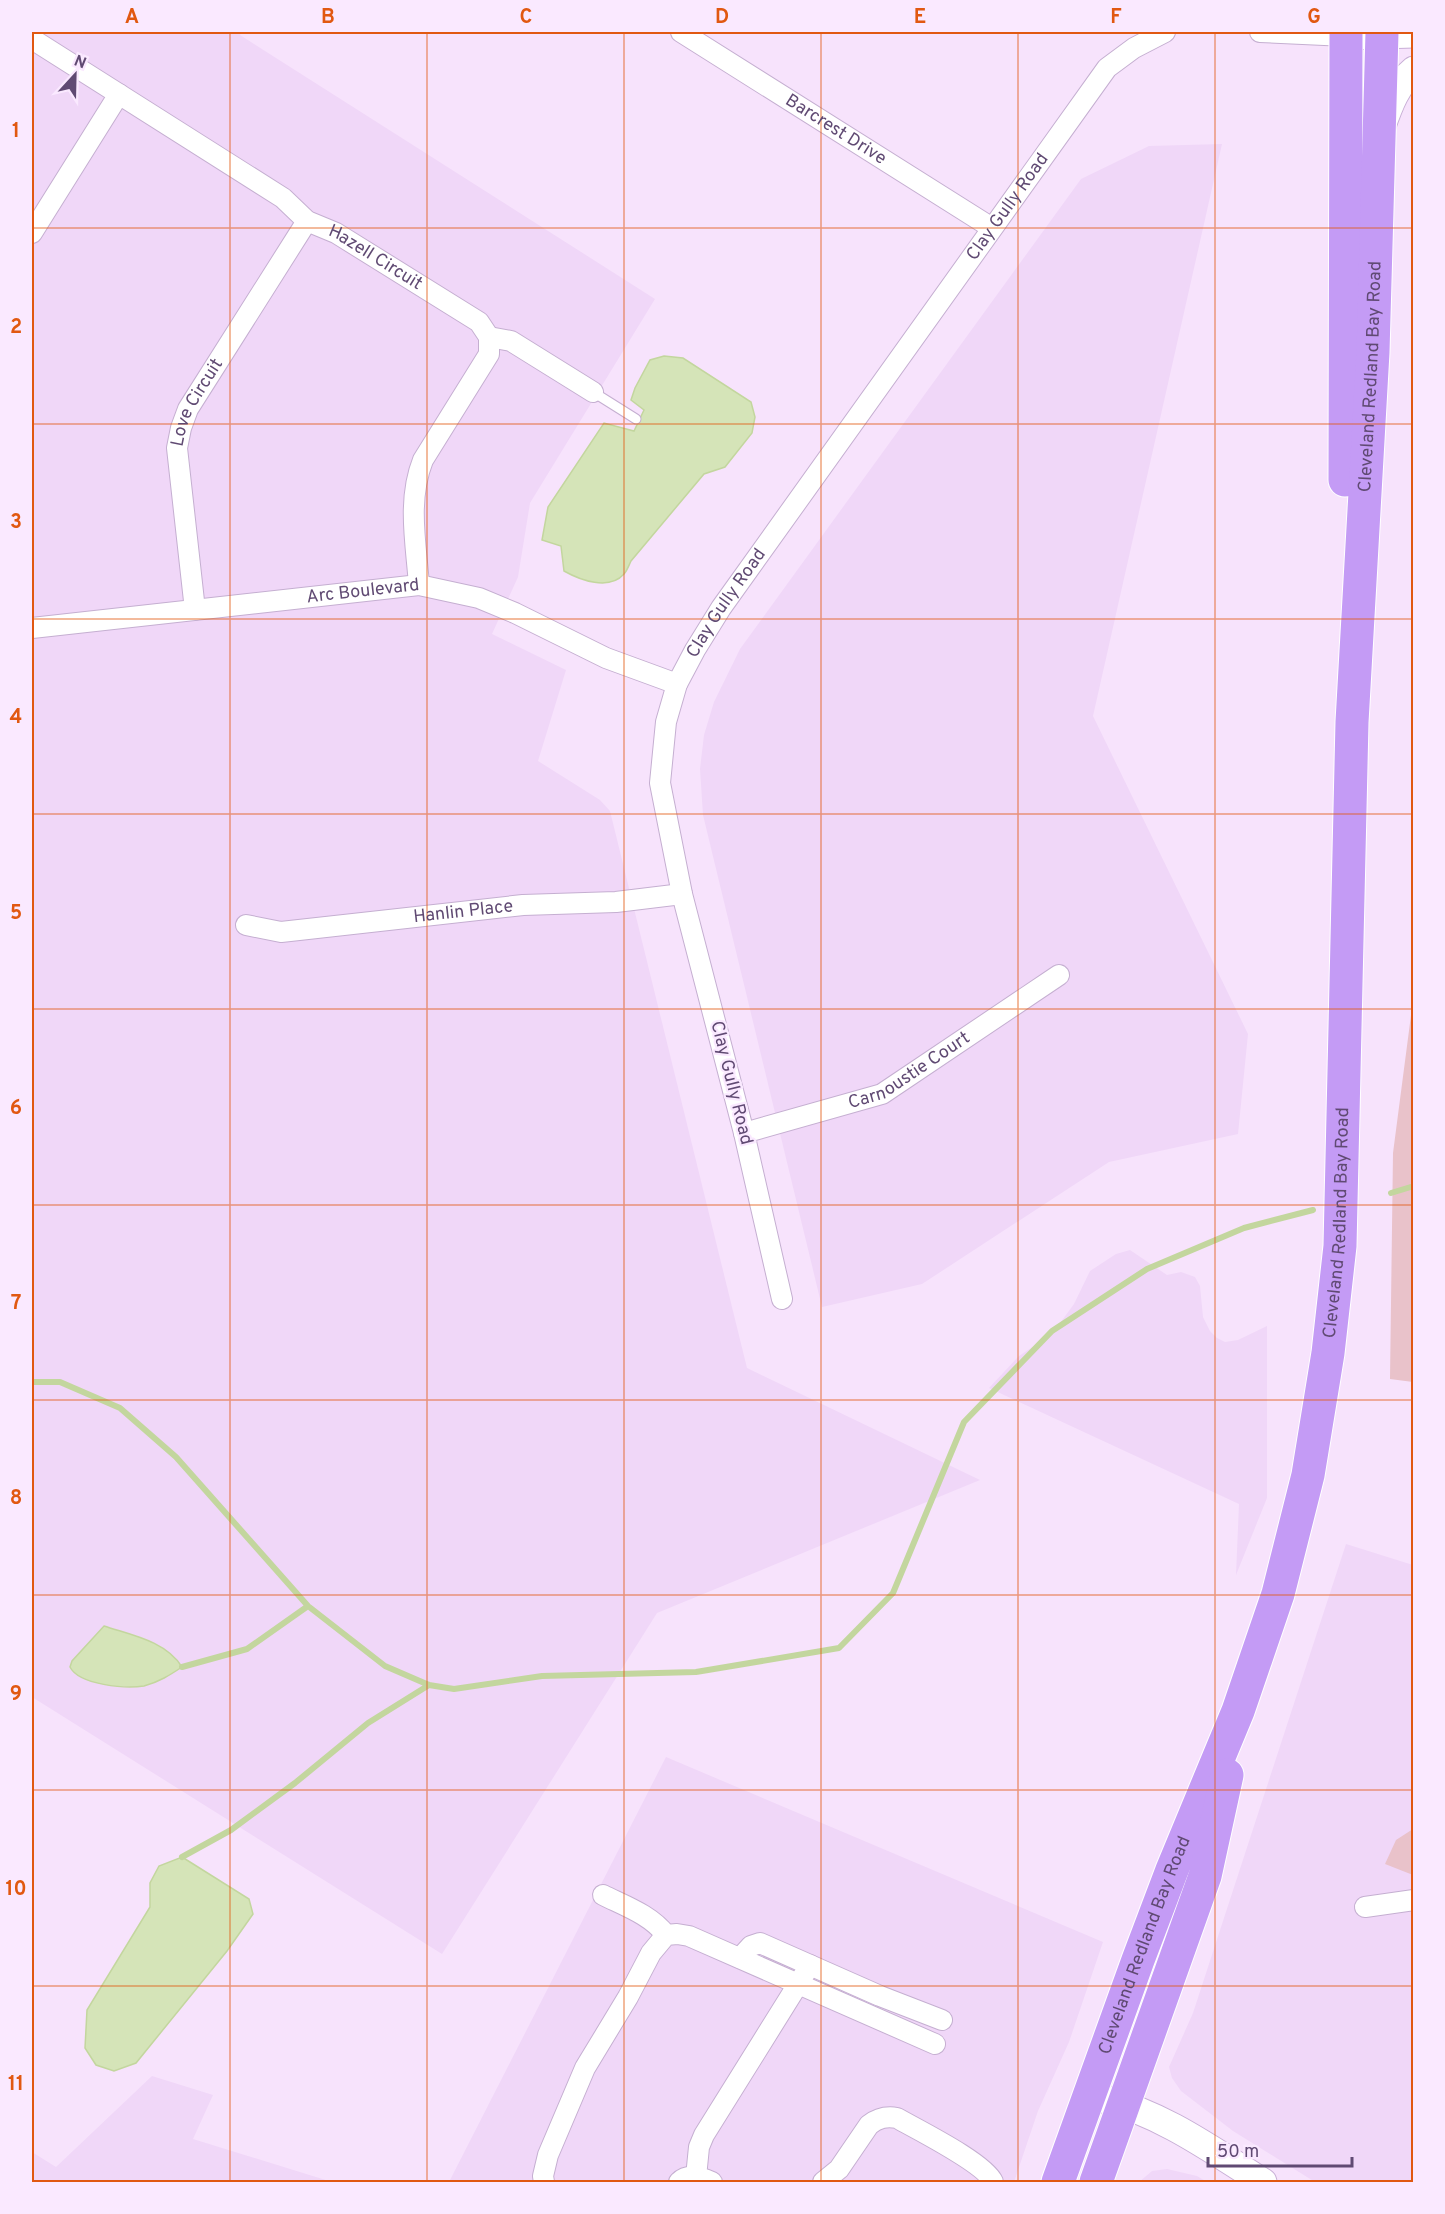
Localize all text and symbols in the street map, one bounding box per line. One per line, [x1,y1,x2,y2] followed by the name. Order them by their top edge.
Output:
[125,5,139,31] text: A
[321,5,335,31] text: B
[520,5,532,31] text: C
[715,5,729,31] text: D
[914,5,926,31] text: E
[1110,5,1122,31] text: F
[1307,5,1321,31] text: G
[45,45,105,105] north arrow
[71,52,89,74] text: N
[781,89,891,170] street label: Barcrest Drive
[12,119,20,145] text: 1
[961,149,1054,265] street label: Clay Gully Road
[325,220,427,295] street label: Hazell Circuit
[1354,261,1387,493] street label: Cleveland Redland Bay Road
[10,315,22,341] text: 2
[166,354,228,448] street label: Love Circuit
[10,510,22,536] text: 3
[681,544,771,662] street label: Clay Gully Road
[305,574,421,609] street label: Arc Boulevard
[10,705,22,731] text: 4
[412,895,514,929] street label: Hanlin Place
[10,901,22,927] text: 5
[704,1019,758,1147] street label: Clay Gully Road
[846,1027,974,1114] street label: Carnoustie Court
[10,1096,22,1122] text: 6
[1318,1107,1355,1339] street label: Cleveland Redland Bay Road
[11,1291,21,1317] text: 7
[10,1486,22,1512] text: 8
[10,1682,22,1708] text: 9
[1093,1833,1196,2058] street label: Cleveland Redland Bay Road
[5,1877,27,1903] text: 10
[8,2072,24,2098] text: 11
[1208,2130,1352,2168] scale bar
[1217,2141,1259,2164] text: 50 m

